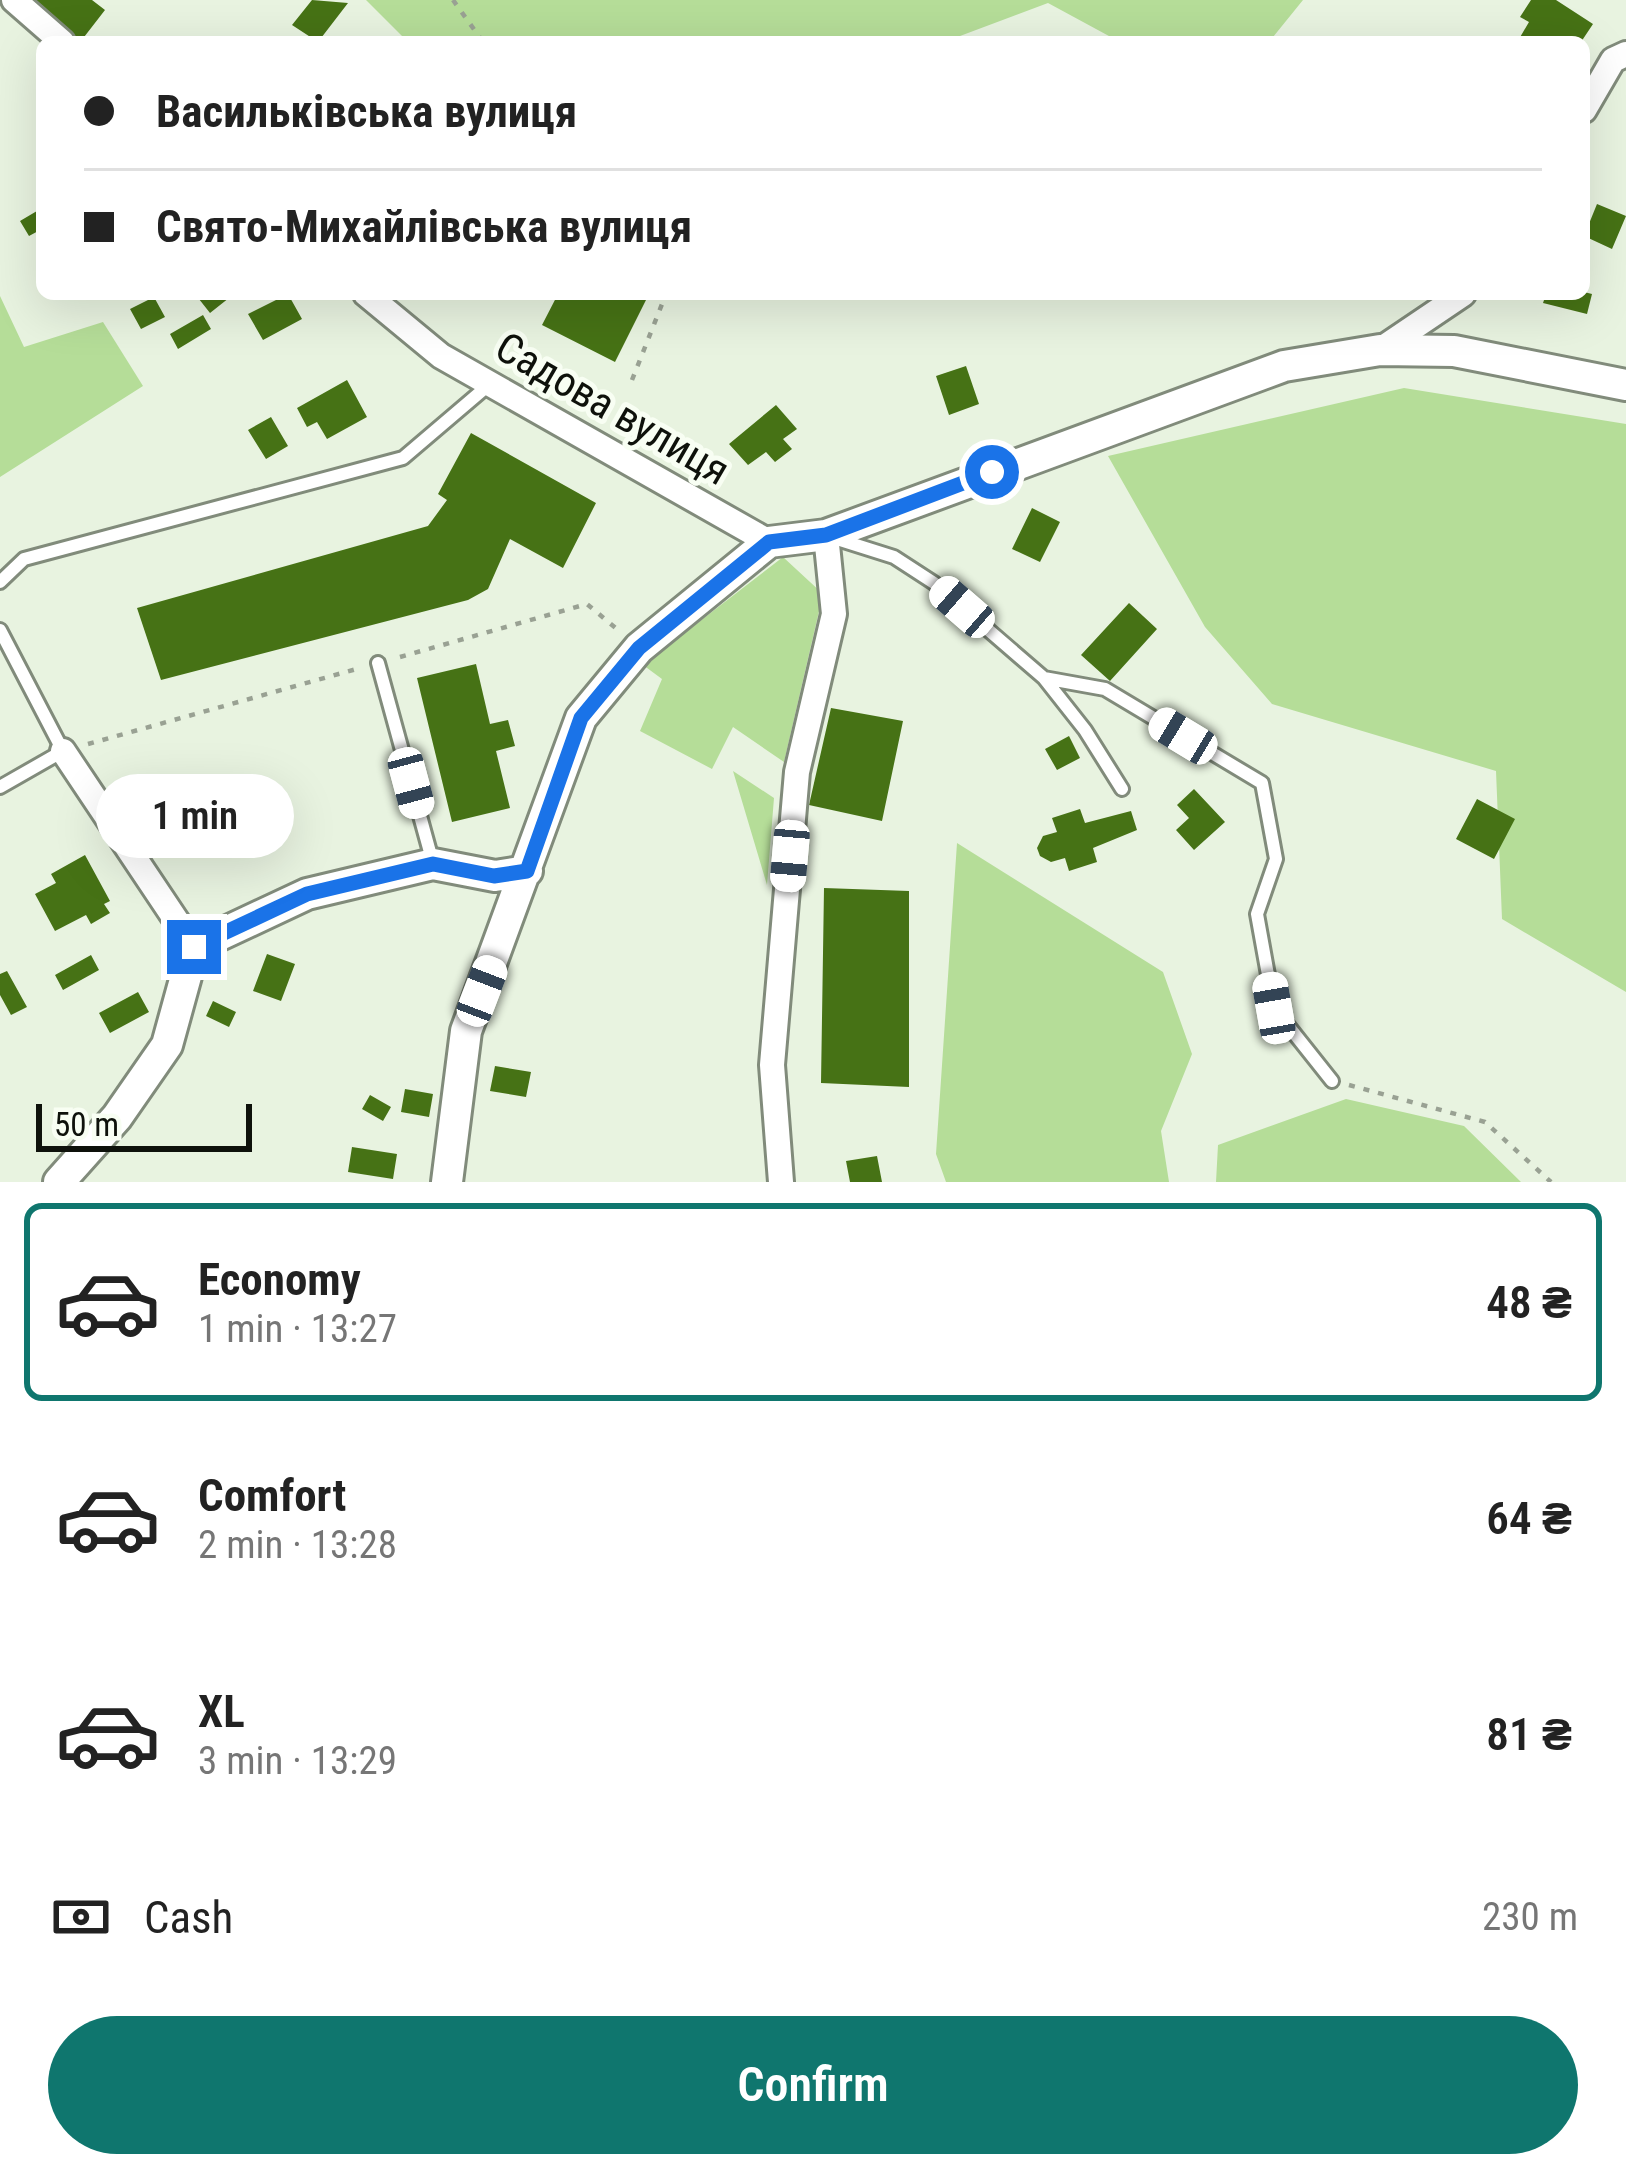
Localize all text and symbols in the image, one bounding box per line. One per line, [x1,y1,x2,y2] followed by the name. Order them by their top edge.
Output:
[156,85,577,138] text: Васильківська вулиця
[156,200,692,253] text: Свято-Михайлівська вулиця
[487,322,738,495] street label: Садова вулиця
[965,445,1019,499] route start
[923,570,1001,644] car
[1143,702,1223,770] car
[384,744,438,822] car
[95,773,293,857] callout: 1 min
[152,793,238,839] text: 1 min
[769,819,811,893] car
[167,920,221,974] route end
[452,951,512,1031] car
[1250,969,1298,1047] car
[36,1098,252,1151] scale bar
[54,1105,119,1144] text: 50 m
[54,1248,162,1356] icon: car
[198,1253,361,1306] text: Economy
[1486,1276,1572,1329] text: 48 ₴
[198,1306,397,1352] text: 1 min · 13:27
[54,1464,162,1572] icon: car
[198,1469,346,1522] text: Comfort
[1486,1492,1572,1545] text: 64 ₴
[198,1522,397,1568] text: 2 min · 13:28
[54,1680,162,1788] icon: car
[198,1685,245,1738] text: XL
[1486,1708,1572,1761] text: 81 ₴
[198,1738,397,1784] text: 3 min · 13:29
[48,1884,114,1950] icon: cash
[144,1891,233,1944] text: Cash
[1482,1894,1578,1940] text: 230 m
[48,2016,1578,2154] button: Confirm

